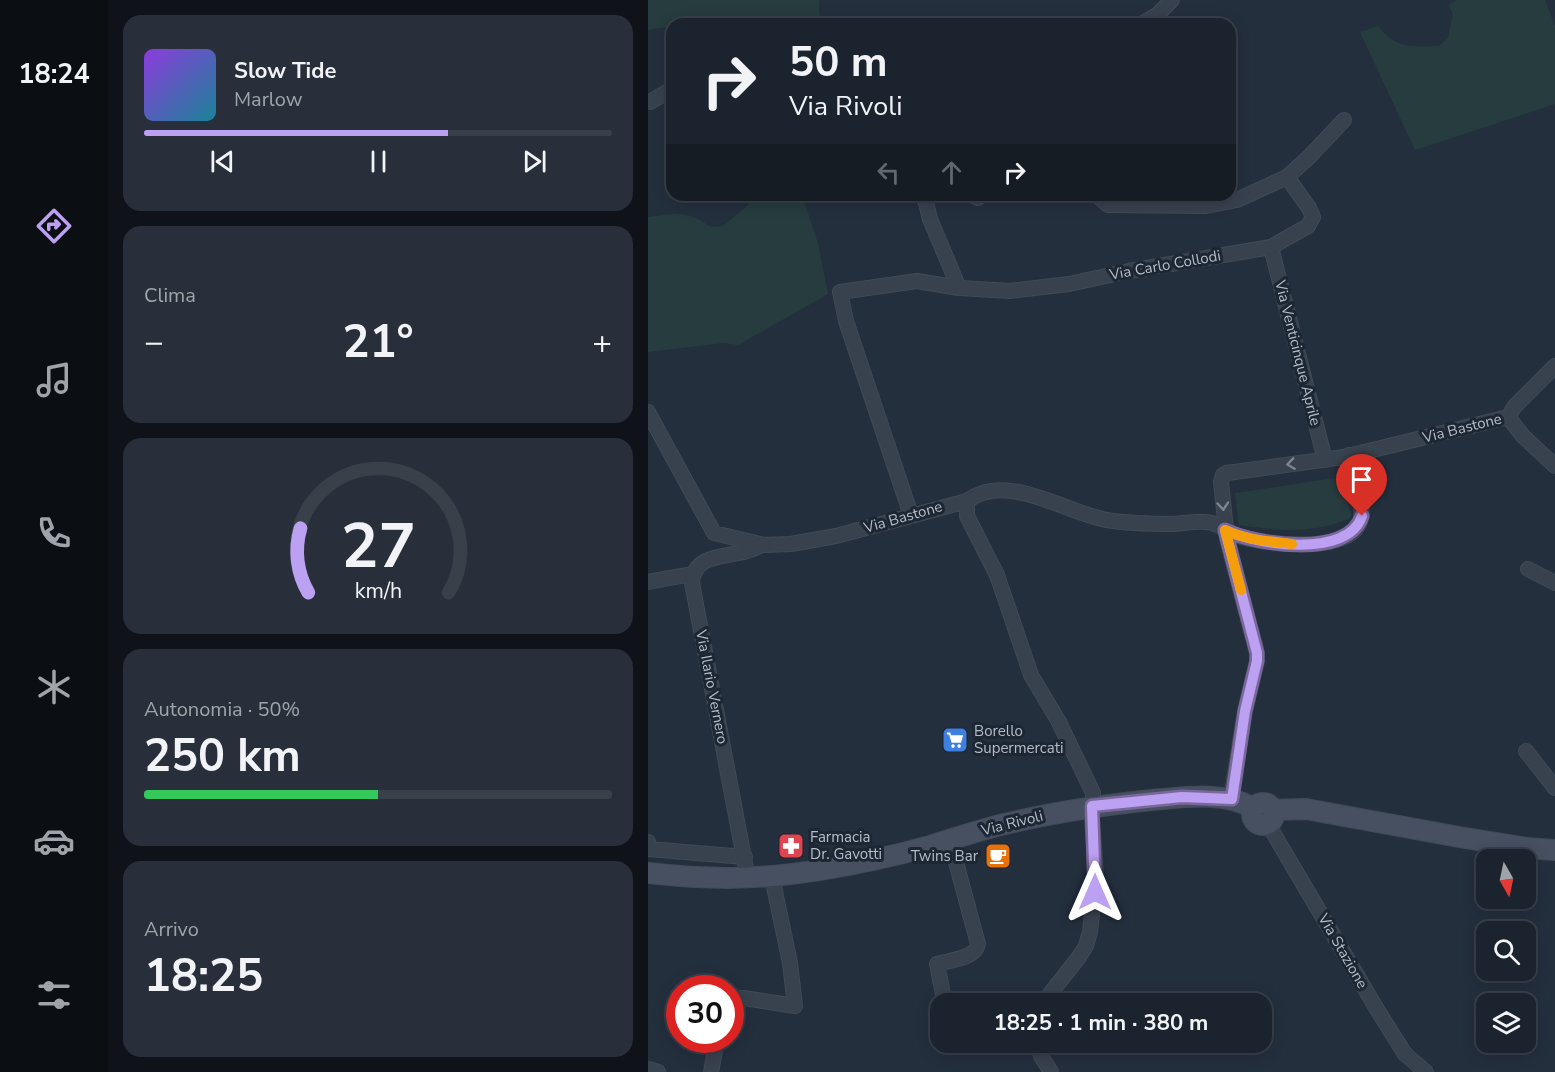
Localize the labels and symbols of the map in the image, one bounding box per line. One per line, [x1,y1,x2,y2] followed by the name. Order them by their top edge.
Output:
[1107,245,1222,285] street label: Via Carlo Collodi
[1270,277,1326,428] street label: Via Venticinque Aprile
[1419,409,1504,448] street label: Via Bastone
[1336,454,1387,516] pin
[1286,457,1295,470] one-way arrow
[860,496,945,538] street label: Via Bastone
[1216,501,1229,510] one-way arrow
[691,627,733,746] street label: Via Ilario Vernero
[974,721,1063,758] place label: Borello Supermercati
[940,725,970,755] supermarket icon: Borello Supermercati
[978,806,1045,841] street label: Via Rivoli
[810,827,882,864] place label: Farmacia Dr. Gavotti
[776,831,806,861] pharmacy icon: Farmacia Dr. Gavotti
[983,841,1013,871] cafe icon: Twins Bar
[911,846,979,866] place label: Twins Bar
[1476,849,1536,909] north arrow
[1063,860,1127,924] position arrow
[1313,909,1372,992] street label: Via Stazione
[666,975,744,1053] speed limit sign: 30

